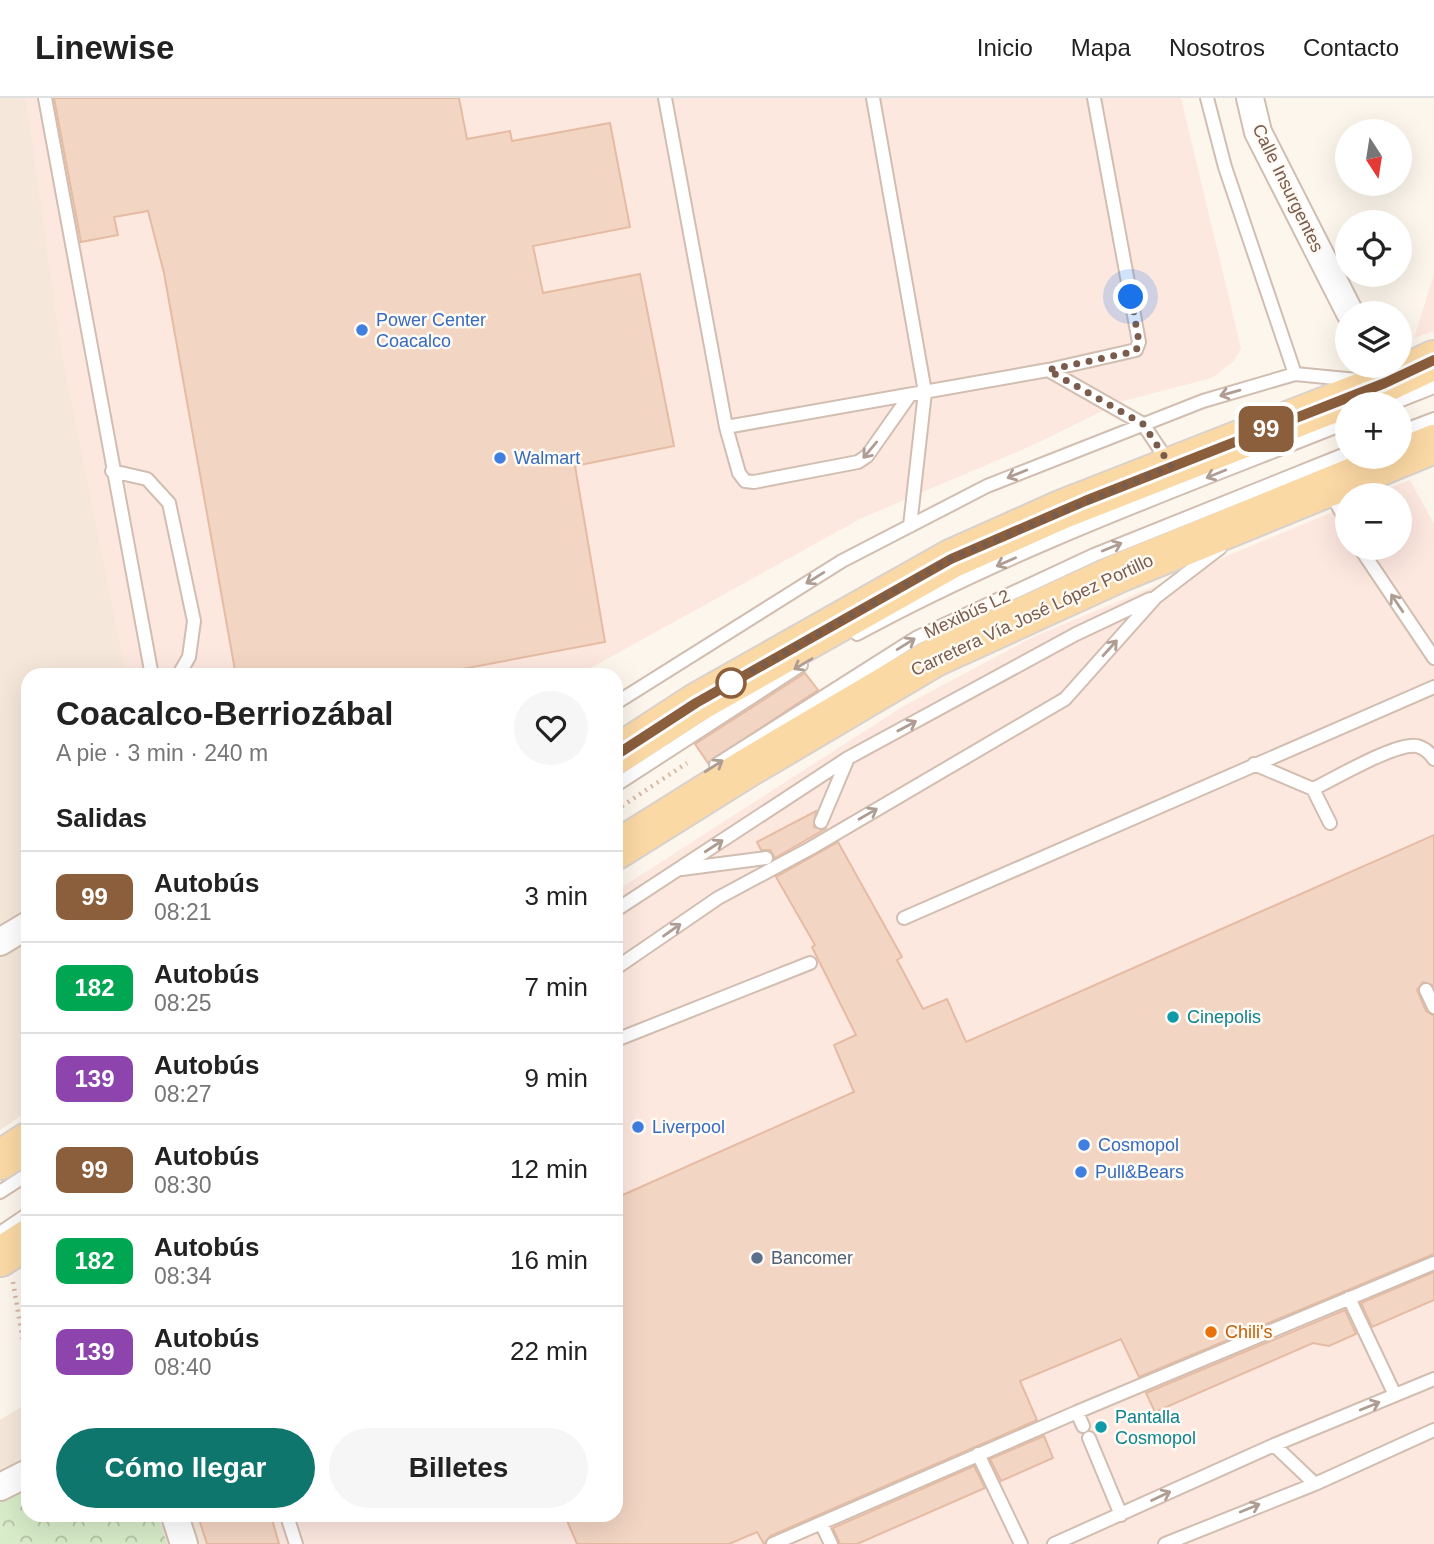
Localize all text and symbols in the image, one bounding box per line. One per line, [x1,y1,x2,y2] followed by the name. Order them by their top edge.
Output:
[35,29,174,66] text: Linewise
[977,34,1033,61] text: Inicio
[1071,34,1131,61] text: Mapa
[1169,34,1265,61] text: Nosotros
[1303,34,1399,61] text: Contacto
[1335,119,1412,196] north arrow
[1335,119,1412,560] map controls
[1248,121,1328,255] street label: Calle Insurgentes
[1335,210,1412,287] button: locate
[1113,279,1148,314] your location
[1335,301,1412,378] button: layers
[376,310,486,351] place label: Power Center Coacalco
[354,322,370,338] marker: Power Center Coacalco
[1219,387,1241,400] one-way arrow
[1335,392,1412,469] button: +
[1234,406,1298,452] line badge: 99
[1253,415,1279,442] text: 99
[862,441,878,459] one-way arrow
[514,448,580,468] place label: Walmart
[492,450,508,466] marker: Walmart
[1007,468,1029,481] one-way arrow
[1206,469,1227,482] one-way arrow
[1335,483,1412,560] button: −
[1101,540,1122,553] one-way arrow
[908,550,1156,680] street label: Carretera Vía José López Portillo
[996,556,1017,569] one-way arrow
[806,572,826,586] one-way arrow
[921,585,1013,643] street label: Mexibús L2
[1390,594,1404,613] one-way arrow
[896,637,916,651] one-way arrow
[1102,639,1118,657] one-way arrow
[793,657,813,671] one-way arrow
[716,668,746,698] unlabelled marker
[514,691,588,765] button: heart
[56,695,393,732] text: Coacalco-Berriozábal
[896,718,917,732] one-way arrow
[56,740,268,766] text: A pie · 3 min · 240 m
[704,759,723,774] one-way arrow
[56,803,147,833] text: Salidas
[858,807,878,821] one-way arrow
[704,839,723,853] one-way arrow
[154,868,259,898] text: Autobús
[524,881,588,911] text: 3 min
[81,883,108,910] text: 99
[154,899,212,925] text: 08:21
[662,922,681,937] one-way arrow
[154,959,259,989] text: Autobús
[524,972,588,1002] text: 7 min
[74,974,115,1001] text: 182
[154,990,212,1016] text: 08:25
[1187,1007,1261,1027] place label: Cinepolis
[1165,1009,1181,1025] marker: Cinepolis
[154,1050,259,1080] text: Autobús
[524,1063,588,1093] text: 9 min
[74,1065,115,1092] text: 139
[154,1081,212,1107] text: 08:27
[652,1117,725,1137] place label: Liverpool
[630,1119,646,1135] marker: Liverpool
[1098,1135,1179,1155] place label: Cosmopol
[1076,1137,1092,1153] marker: Cosmopol
[154,1141,259,1171] text: Autobús
[510,1154,588,1184] text: 12 min
[81,1156,108,1183] text: 99
[1095,1162,1184,1182] place label: Pull&Bears
[1073,1164,1089,1180] marker: Pull&Bears
[154,1172,212,1198] text: 08:30
[154,1232,259,1262] text: Autobús
[510,1245,588,1275] text: 16 min
[74,1247,115,1274] text: 182
[771,1248,853,1268] place label: Bancomer
[749,1250,765,1266] marker: Bancomer
[154,1263,212,1289] text: 08:34
[1225,1322,1272,1342] place label: Chili's
[154,1323,259,1353] text: Autobús
[1203,1324,1219,1340] marker: Chili's
[510,1336,588,1366] text: 22 min
[74,1338,115,1365] text: 139
[154,1354,212,1380] text: 08:40
[1358,1398,1380,1411] one-way arrow
[1115,1407,1196,1448] place label: Pantalla Cosmopol
[1093,1419,1109,1435] marker: Pantalla Cosmopol
[56,1428,315,1508] button: Cómo llegar
[329,1428,588,1508] button: Billetes
[1150,1489,1171,1503] one-way arrow
[1239,1501,1261,1514] one-way arrow

